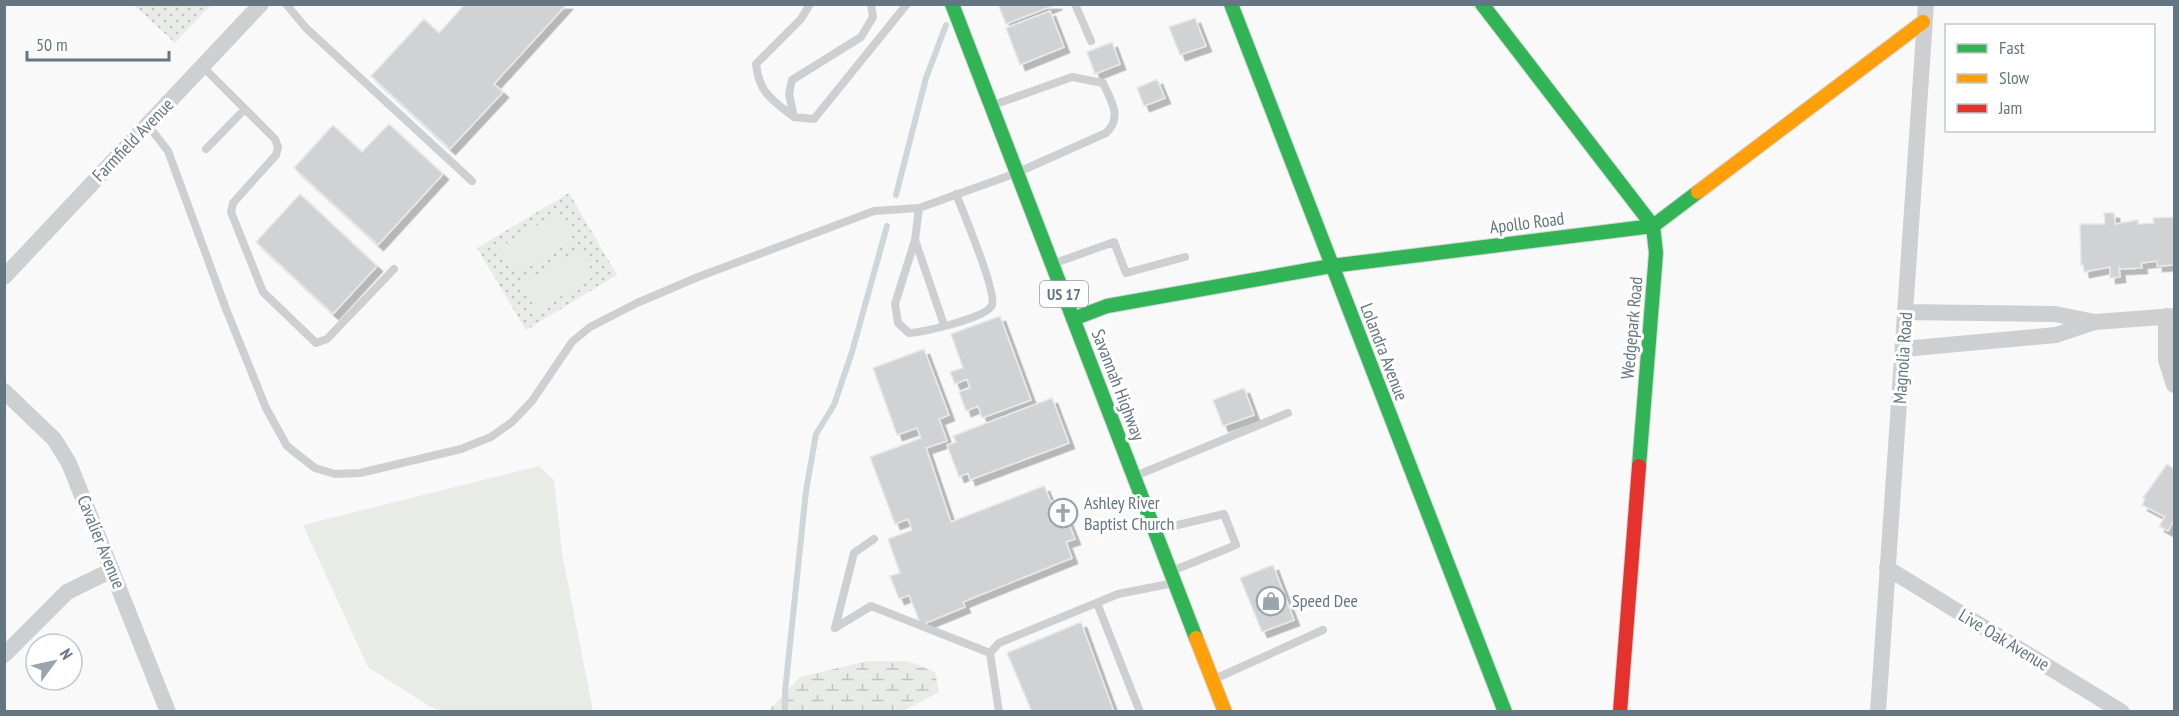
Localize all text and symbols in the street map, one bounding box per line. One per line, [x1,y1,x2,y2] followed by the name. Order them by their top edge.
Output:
[27,24,170,62] scale bar
[1945,24,2155,132] legend
[36,33,68,56] text: 50 m
[1999,36,2025,59] text: Fast
[1999,66,2030,89] text: Slow
[87,93,178,186] street label: Farmfield Avenue
[1998,96,2022,119] text: Jam
[1488,207,1565,238] street label: Apollo Road
[1616,276,1647,380] street label: Wedgepark Road
[1040,281,1088,307] road number: US 17
[1355,300,1414,404] street label: Lolandra Avenue
[1888,311,1917,405] street label: Magnolia Road
[1087,326,1150,444] street label: Savannah Highway
[1084,491,1174,535] place label: Ashley River Baptist Church
[72,492,131,592] street label: Cavalier Avenue
[1047,497,1079,529] church icon: Ashley River Baptist Church
[1255,585,1287,617] shop icon: Speed Dee
[1292,589,1358,612] place label: Speed Dee
[1955,603,2054,676] street label: Live Oak Avenue
[24,632,84,692] north arrow
[56,645,77,663] text: N

